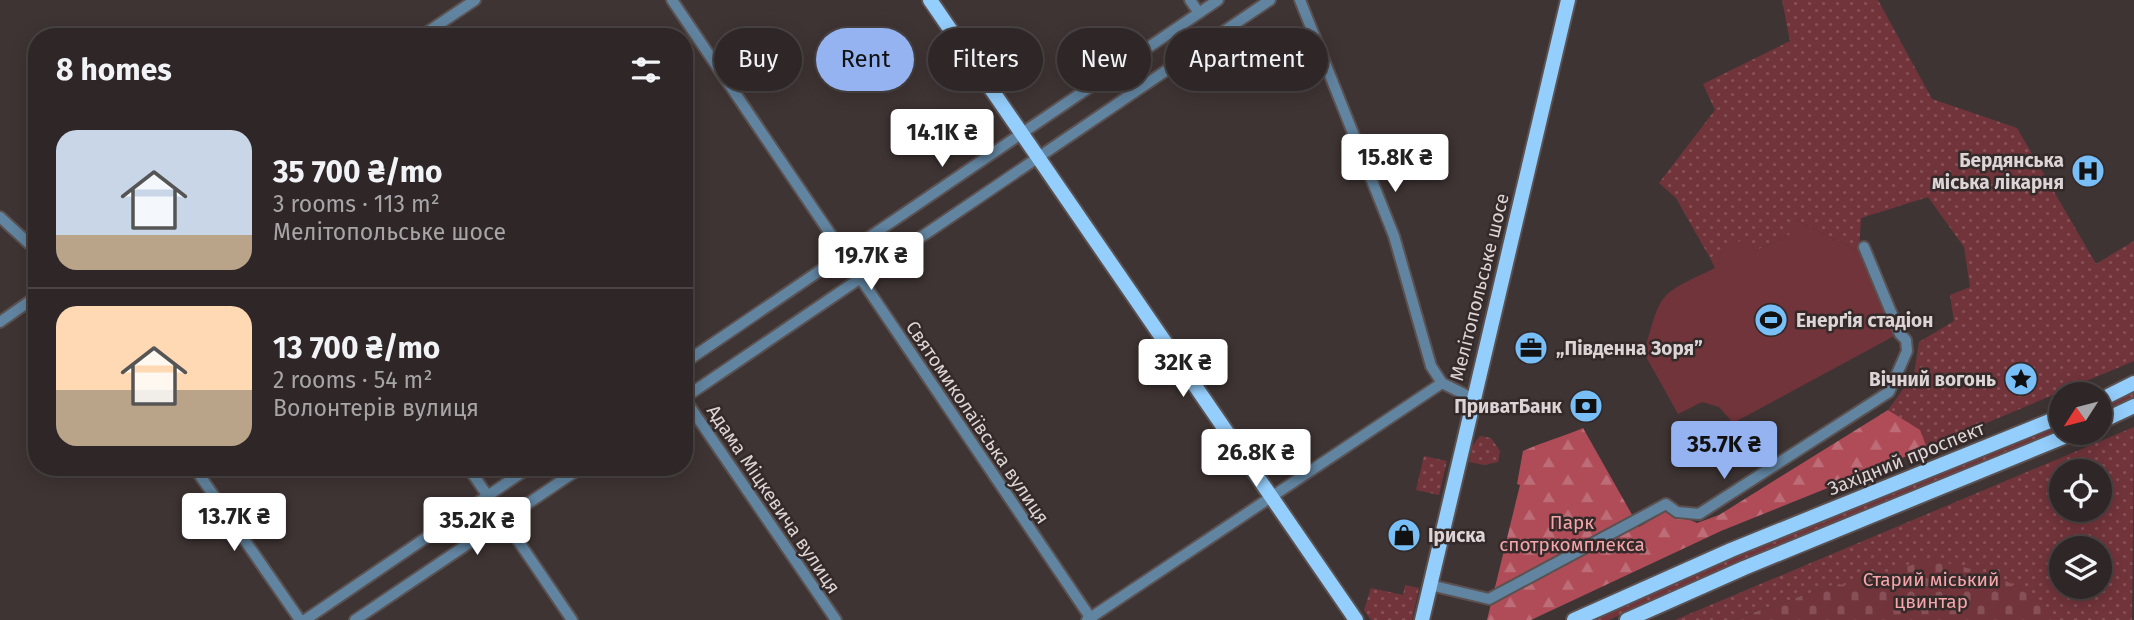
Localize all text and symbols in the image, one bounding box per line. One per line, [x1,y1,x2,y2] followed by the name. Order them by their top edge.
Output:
[714,28,802,91] chip: Buy
[816,28,914,91] chip: Rent
[928,28,1043,91] chip: Filters
[1057,28,1151,91] chip: New
[1165,28,1328,91] chip: Apartment
[627,51,665,89] icon: filters
[56,52,172,88] text: 8 homes
[877,110,1007,169] pin: 14.1K ₴
[907,118,977,146] text: 14.1K ₴
[1330,134,1460,194] pin: 15.8K ₴
[1357,143,1433,171] text: 15.8K ₴
[1932,149,2064,194] place label: Бердянська міська лікарня
[2069,152,2107,190] hospital icon: Бердянська міська лікарня
[273,154,443,190] text: 35 700 ₴/mo
[112,158,196,242] icon: home
[273,190,440,218] text: 3 rooms · 113 m²
[1445,191,1514,383] street label: Мелітопольське шосе
[273,218,506,246] text: Мелітопольське шосе
[806,232,936,292] pin: 19.7K ₴
[834,241,908,269] text: 19.7K ₴
[1752,301,1790,339] sports icon: Енерґія стадіон
[1796,309,1933,332] place label: Енерґія стадіон
[901,316,1054,528] street label: Святомиколаївська вулиця
[1512,329,1550,367] office icon: „Південна Зоря”
[273,330,440,366] text: 13 700 ₴/mo
[112,334,196,418] icon: home
[1556,337,1703,360] place label: „Південна Зоря”
[1134,340,1232,399] pin: 32K ₴
[1155,348,1211,376] text: 32K ₴
[2002,360,2040,398] place icon: Вічний вогонь
[273,366,432,394] text: 2 rooms · 54 m²
[1869,368,1996,391] place label: Вічний вогонь
[2049,382,2112,444] north arrow
[2049,382,2112,599] map controls
[1567,387,1605,425] bank icon: ПриватБанк
[273,394,479,422] text: Волонтерів вулиця
[1454,395,1563,418] place label: ПриватБанк
[702,401,845,598] street label: Адама Міцкевича вулиця
[1824,416,1988,500] street label: Західний проспект
[1659,421,1789,481] pin: 35.7K ₴
[1191,430,1321,489] pin: 26.8K ₴
[1687,430,1761,458] text: 35.7K ₴
[1218,438,1294,466] text: 26.8K ₴
[2049,459,2112,522] button: locate
[169,494,299,553] pin: 13.7K ₴
[412,498,542,557] pin: 35.2K ₴
[198,502,270,530] text: 13.7K ₴
[440,506,514,534] text: 35.2K ₴
[1499,511,1645,556] park label: Парк спотркомплекса
[1385,516,1423,554] shop icon: Іриска
[1428,524,1486,547] place label: Іриска
[2049,536,2112,599] button: layers
[1863,568,1999,613] park label: Старий міський цвинтар

